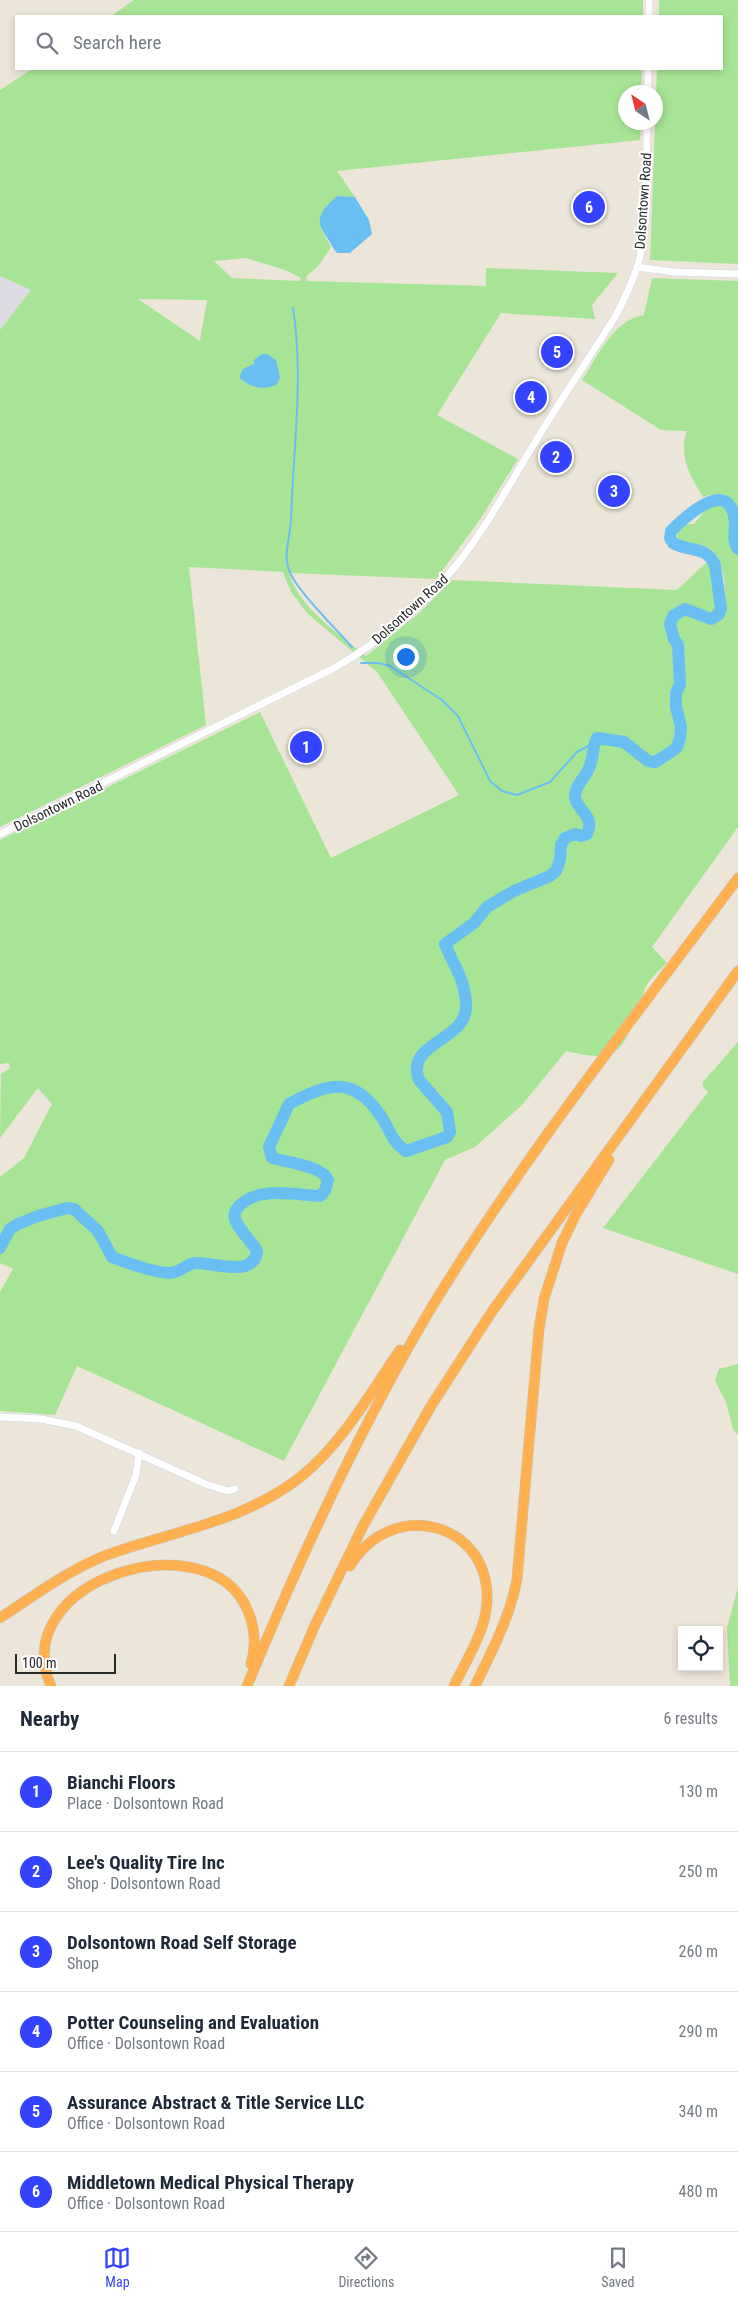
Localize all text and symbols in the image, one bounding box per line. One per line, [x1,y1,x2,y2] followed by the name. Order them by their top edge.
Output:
[15,15,723,70] search box
[33,29,61,57] icon: search
[73,31,161,54] text: Search here
[618,85,663,130] north arrow
[632,152,654,250] street label: Dolsontown Road
[573,188,605,226] pin: 6
[541,333,573,371] pin: 5
[515,378,547,416] pin: 4
[540,438,572,476] pin: 2
[598,472,630,510] pin: 3
[369,571,451,647] street label: Dolsontown Road
[393,644,419,670] your location
[290,728,322,766] pin: 1
[11,778,105,834] street label: Dolsontown Road
[678,1626,723,1671] map controls
[678,1626,723,1671] button: locate
[15,1651,116,1674] scale bar
[22,1655,57,1671] text: 100 m
[20,1707,79,1731] text: Nearby
[663,1709,718,1728] text: 6 results
[67,1771,176,1794] text: Bianchi Floors
[32,1782,40,1801] text: 1
[679,1782,718,1801] text: 130 m
[67,1794,224,1813] text: Place · Dolsontown Road
[67,1851,225,1874] text: Lee's Quality Tire Inc
[32,1862,40,1881] text: 2
[679,1862,718,1881] text: 250 m
[67,1874,221,1893] text: Shop · Dolsontown Road
[67,1931,297,1954] text: Dolsontown Road Self Storage
[32,1942,40,1961] text: 3
[679,1942,718,1961] text: 260 m
[67,1954,99,1973] text: Shop
[67,2011,319,2034] text: Potter Counseling and Evaluation
[32,2022,40,2041] text: 4
[679,2022,718,2041] text: 290 m
[67,2034,225,2053] text: Office · Dolsontown Road
[67,2091,364,2114] text: Assurance Abstract & Title Service LLC
[32,2102,40,2121] text: 5
[679,2102,718,2121] text: 340 m
[67,2114,225,2133] text: Office · Dolsontown Road
[67,2171,354,2194] text: Middletown Medical Physical Therapy
[32,2182,40,2201] text: 6
[679,2182,718,2201] text: 480 m
[67,2194,225,2213] text: Office · Dolsontown Road
[103,2244,131,2290] tab: Map
[338,2244,394,2290] tab: Directions
[601,2244,635,2290] tab: Saved

